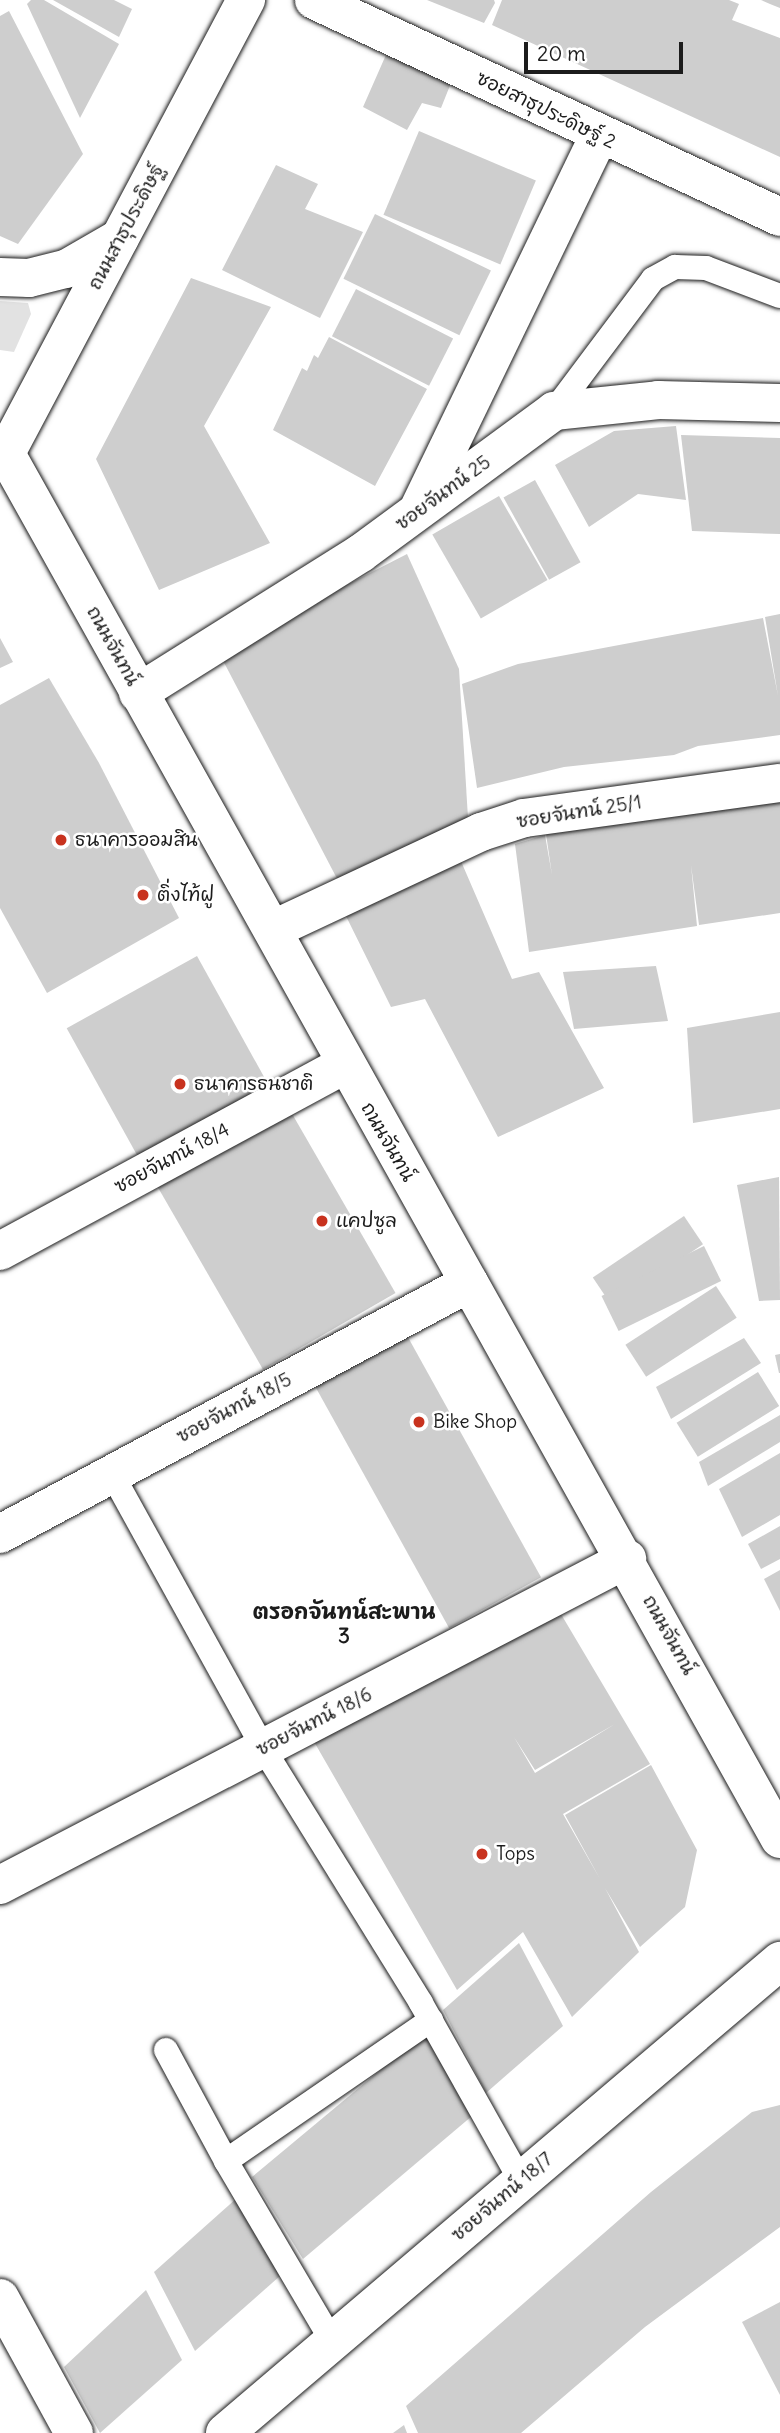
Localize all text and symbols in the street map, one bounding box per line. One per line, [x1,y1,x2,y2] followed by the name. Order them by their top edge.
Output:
[528,28,687,72] scale bar
[537,40,586,67] text: 20 m
[473,66,619,154] street label: ซอยสาธุประดิษฐ์ 2
[83,160,169,294] street label: ถนนสาธุประดิษฐ์
[391,451,495,535] street label: ซอยจันทน์ 25
[82,602,144,690] street label: ถนนจันทน์
[515,791,643,833] street label: ซอยจันทน์ 25/1
[75,829,198,851] place label: ธนาคารออมสิน
[53,832,69,848] marker: ธนาคารออมสิน
[157,884,214,906] place label: ติ่งไท้ฝู
[135,887,151,903] marker: ติ่งไท้ฝู
[194,1073,313,1095] place label: ธนาคารธนชาติ
[172,1076,188,1092] marker: ธนาคารธนชาติ
[356,1098,420,1186] street label: ถนนจันทน์
[111,1118,233,1198] street label: ซอยจันทน์ 18/4
[336,1210,397,1232] place label: แคปซูล
[314,1213,330,1229] marker: แคปซูล
[173,1368,295,1448] street label: ซอยจันทน์ 18/5
[433,1411,517,1433] place label: Bike Shop
[411,1414,427,1430] marker: Bike Shop
[638,1591,700,1679] street label: ถนนจันทน์
[253,1599,435,1649] district label: ตรอกจันทน์สะพาน 3
[252,1683,376,1761] street label: ซอยจันทน์ 18/6
[496,1843,535,1865] place label: Tops
[474,1846,490,1862] marker: Tops
[447,2148,557,2246] street label: ซอยจันทน์ 18/7

